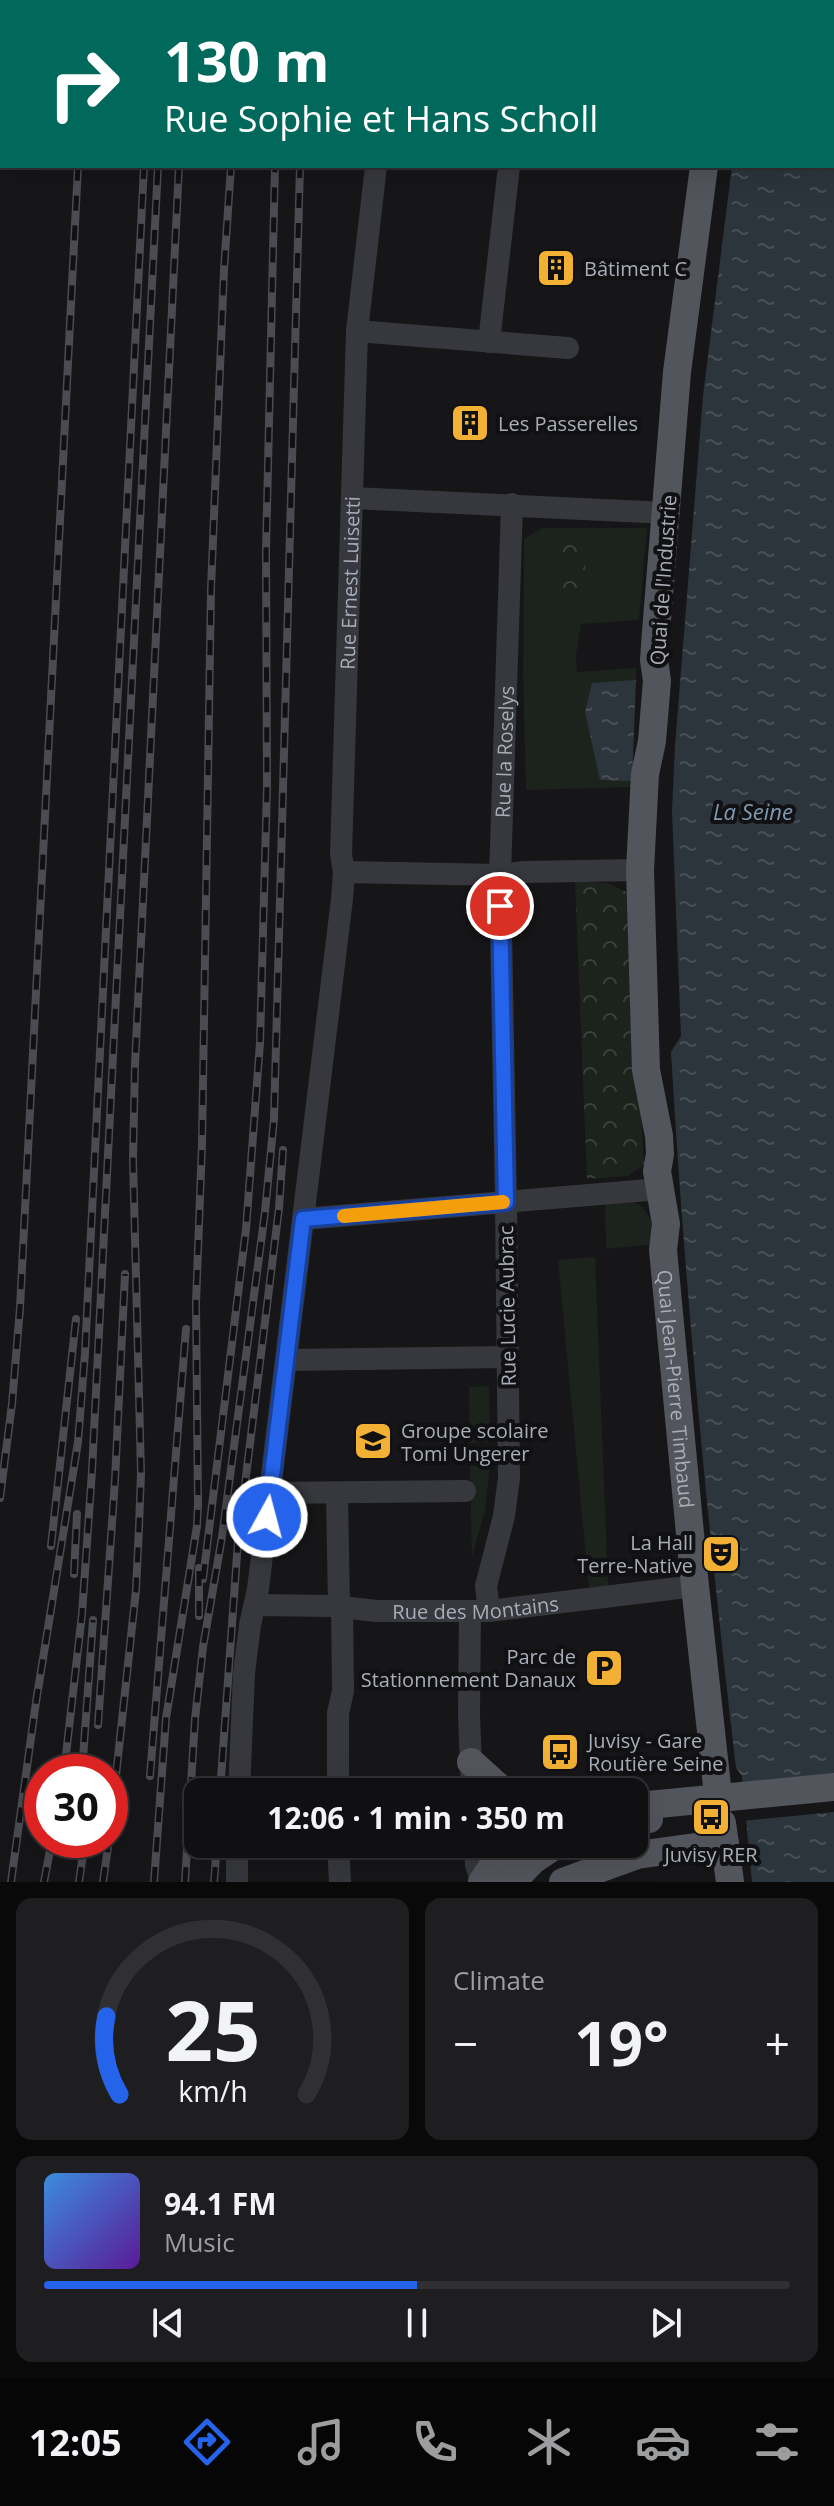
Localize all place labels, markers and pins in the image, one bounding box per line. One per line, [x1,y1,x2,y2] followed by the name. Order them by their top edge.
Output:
[535,247,577,289] building icon: Bâtiment C
[584,255,687,282] place label: Bâtiment C
[449,402,491,444] building icon: Les Passerelles
[498,410,638,437] place label: Les Passerelles
[466,872,534,940] pin
[401,1417,548,1467] place label: Groupe scolaire Tomi Ungerer
[352,1420,394,1462] school or university icon: Groupe scolaire Tomi Ungerer
[577,1529,693,1579] place label: La Hall Terre-Native
[700,1533,742,1575] theatre icon: La Hall Terre-Native
[361,1643,577,1693] place label: Parc de Stationnement Danaux
[583,1647,625,1689] parking icon: Parc de Stationnement Danaux
[586,1727,723,1777] place label: Juvisy - Gare Routière Seine
[539,1731,581,1773] bus stop icon: Juvisy - Gare Routière Seine
[690,1796,732,1838] bus stop icon: Juvisy RER
[662,1841,758,1868] place label: Juvisy RER

